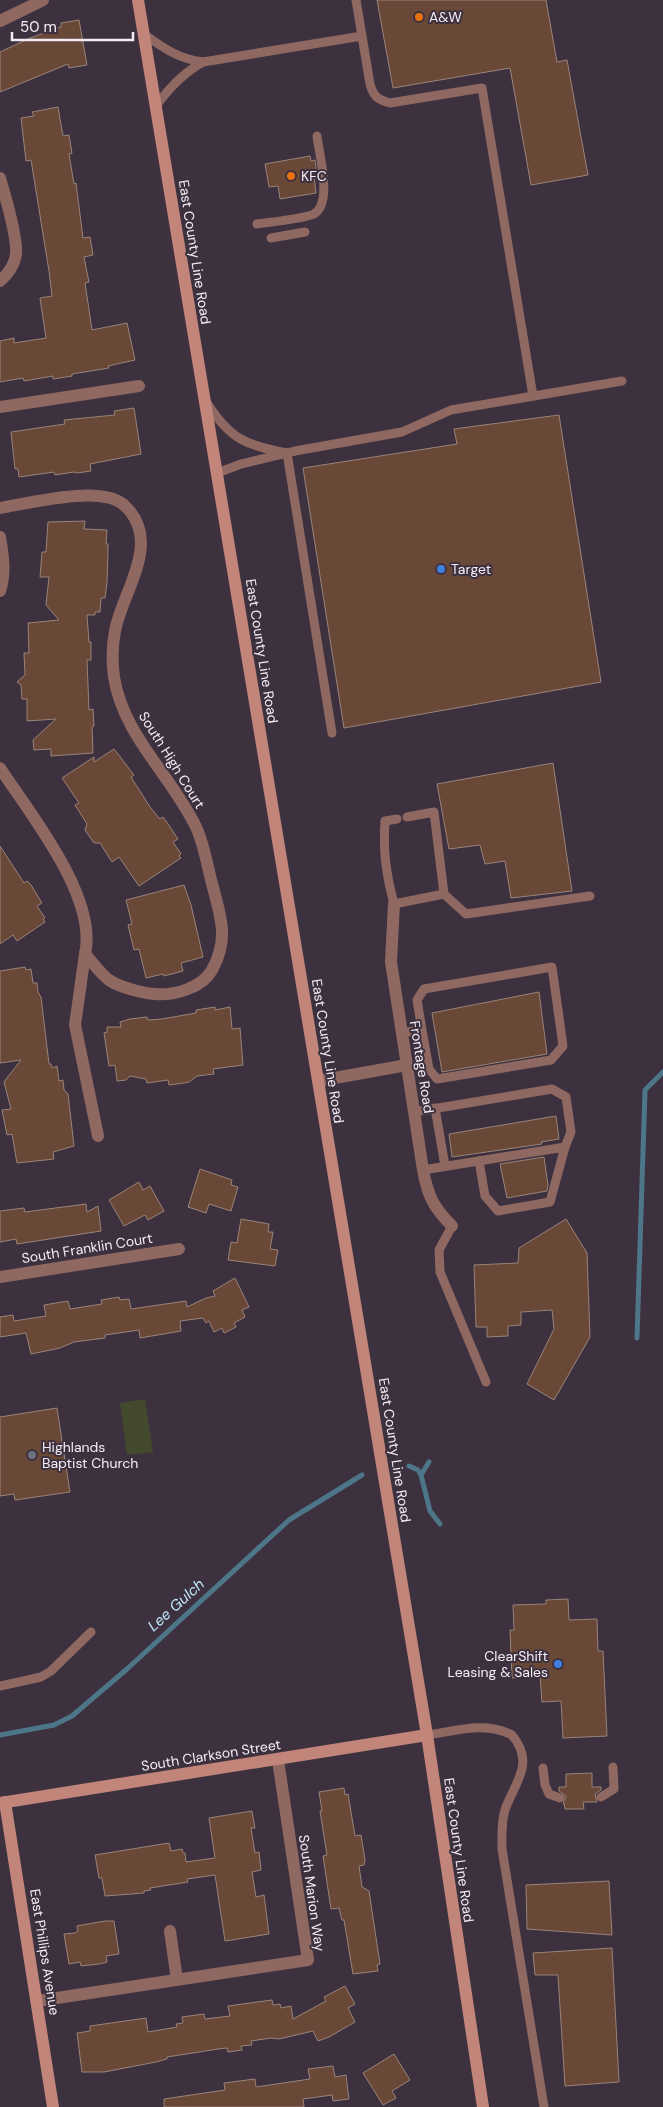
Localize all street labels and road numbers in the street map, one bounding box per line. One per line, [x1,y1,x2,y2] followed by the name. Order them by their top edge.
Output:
[175,179,215,325] street label: East County Line Road
[242,578,282,724] street label: East County Line Road
[135,708,209,812] street label: South High Court
[308,978,348,1124] street label: East County Line Road
[406,1019,438,1115] street label: Frontage Road
[20,1229,154,1267] street label: South Franklin Court
[375,1377,415,1523] street label: East County Line Road
[140,1735,282,1775] street label: South Clarkson Street
[440,1777,478,1923] street label: East County Line Road
[295,1833,329,1953] street label: South Marion Way
[26,1888,64,2017] street label: East Phillips Avenue

